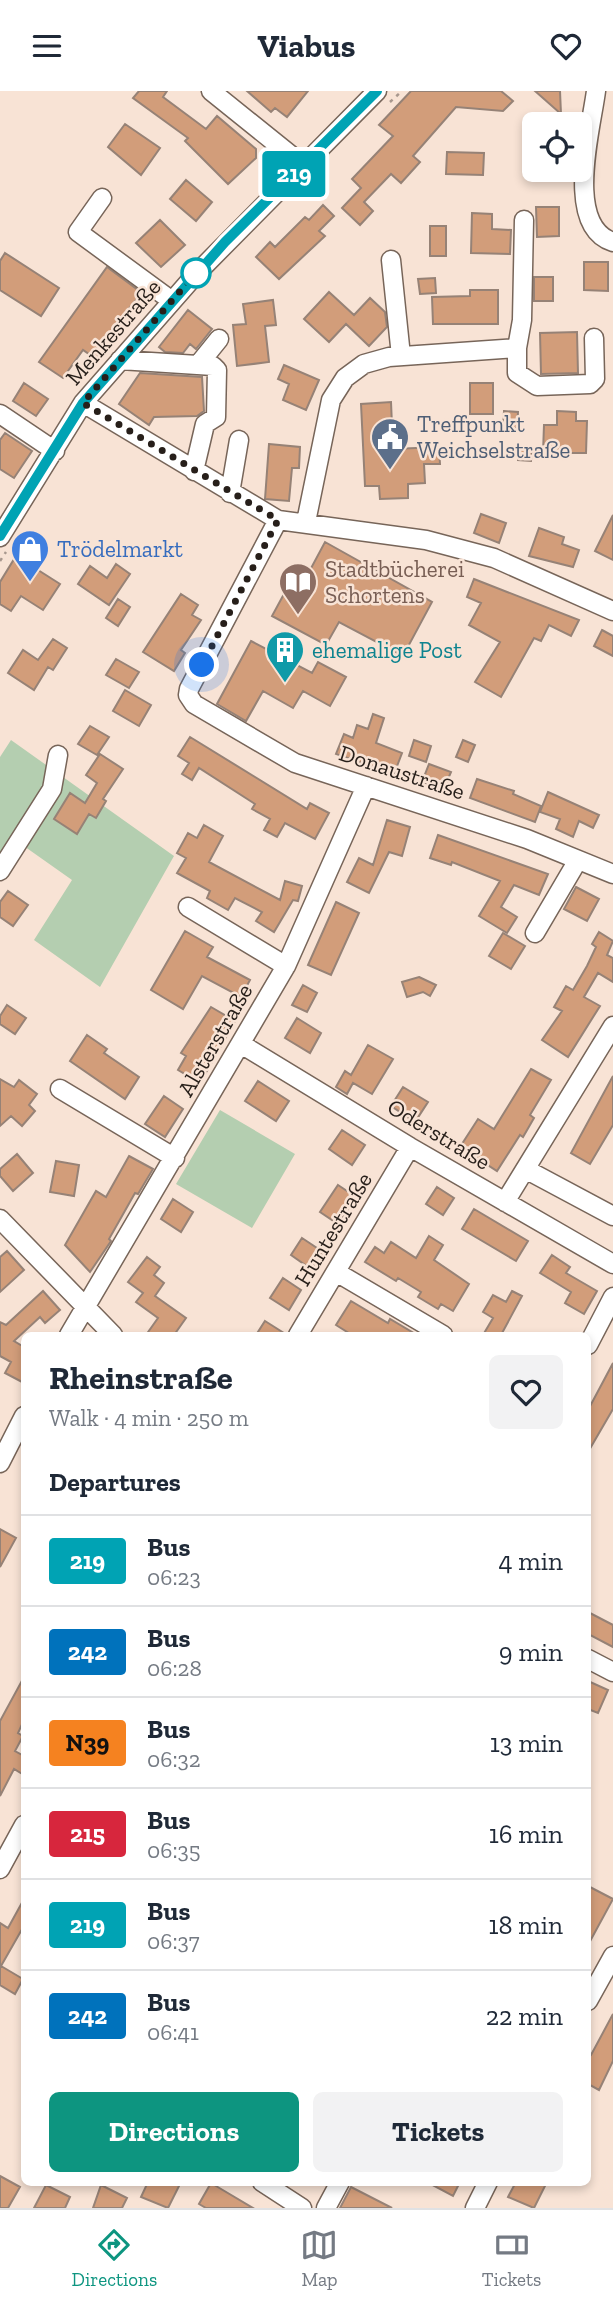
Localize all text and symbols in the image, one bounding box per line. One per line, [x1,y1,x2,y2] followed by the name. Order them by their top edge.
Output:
[28,27,66,65] icon: menu
[258,27,355,65] text: Viabus
[547,27,585,65] icon: heart
[522,112,592,182] map controls
[522,112,592,182] button: locate
[254,151,334,197] line badge: 219
[276,159,312,188] text: 219
[181,258,211,288] unlabelled marker
[59,273,167,391] street label: Menkestraße
[417,410,570,464] place label: Treffpunkt Weichselstraße
[369,416,411,471] public building icon: Treffpunkt Weichselstraße
[9,528,51,583] shop icon: Trödelmarkt
[57,535,183,563] place label: Trödelmarkt
[325,555,465,609] place label: Stadtbücherei Schortens
[277,561,319,616] library icon: Stadtbücherei Schortens
[264,629,306,684] building icon: ehemalige Post
[312,636,462,664] place label: ehemalige Post
[184,647,219,682] your location
[336,739,468,805] street label: Donaustraße
[172,979,258,1101] street label: Alsterstraße
[382,1092,496,1176] street label: Oderstraße
[288,1167,378,1291] street label: Huntestraße
[489,1355,563,1429] button: heart
[49,1358,233,1397] text: Rheinstraße
[49,1404,249,1432] text: Walk · 4 min · 250 m
[49,1466,181,1498] text: Departures
[147,1531,190,1563] text: Bus
[498,1545,563,1577] text: 4 min
[70,1546,105,1575] text: 219
[147,1563,201,1591] text: 06:23
[147,1622,190,1654] text: Bus
[499,1636,563,1668] text: 9 min
[68,1637,107,1666] text: 242
[147,1654,202,1682] text: 06:28
[147,1713,190,1745] text: Bus
[490,1727,563,1759] text: 13 min
[66,1728,109,1757] text: N39
[147,1745,201,1773] text: 06:32
[147,1804,190,1836] text: Bus
[489,1818,563,1850] text: 16 min
[70,1819,105,1848] text: 215
[147,1836,201,1864] text: 06:35
[147,1895,190,1927] text: Bus
[488,1909,563,1941] text: 18 min
[70,1910,105,1939] text: 219
[147,1927,200,1955] text: 06:37
[147,1986,190,2018] text: Bus
[486,2000,563,2032] text: 22 min
[68,2001,107,2030] text: 242
[147,2018,199,2046] text: 06:41
[49,2092,299,2172] button: Directions
[313,2092,563,2172] button: Tickets
[72,2226,157,2291] tab: Directions
[300,2226,338,2291] tab: Map
[482,2226,541,2291] tab: Tickets

